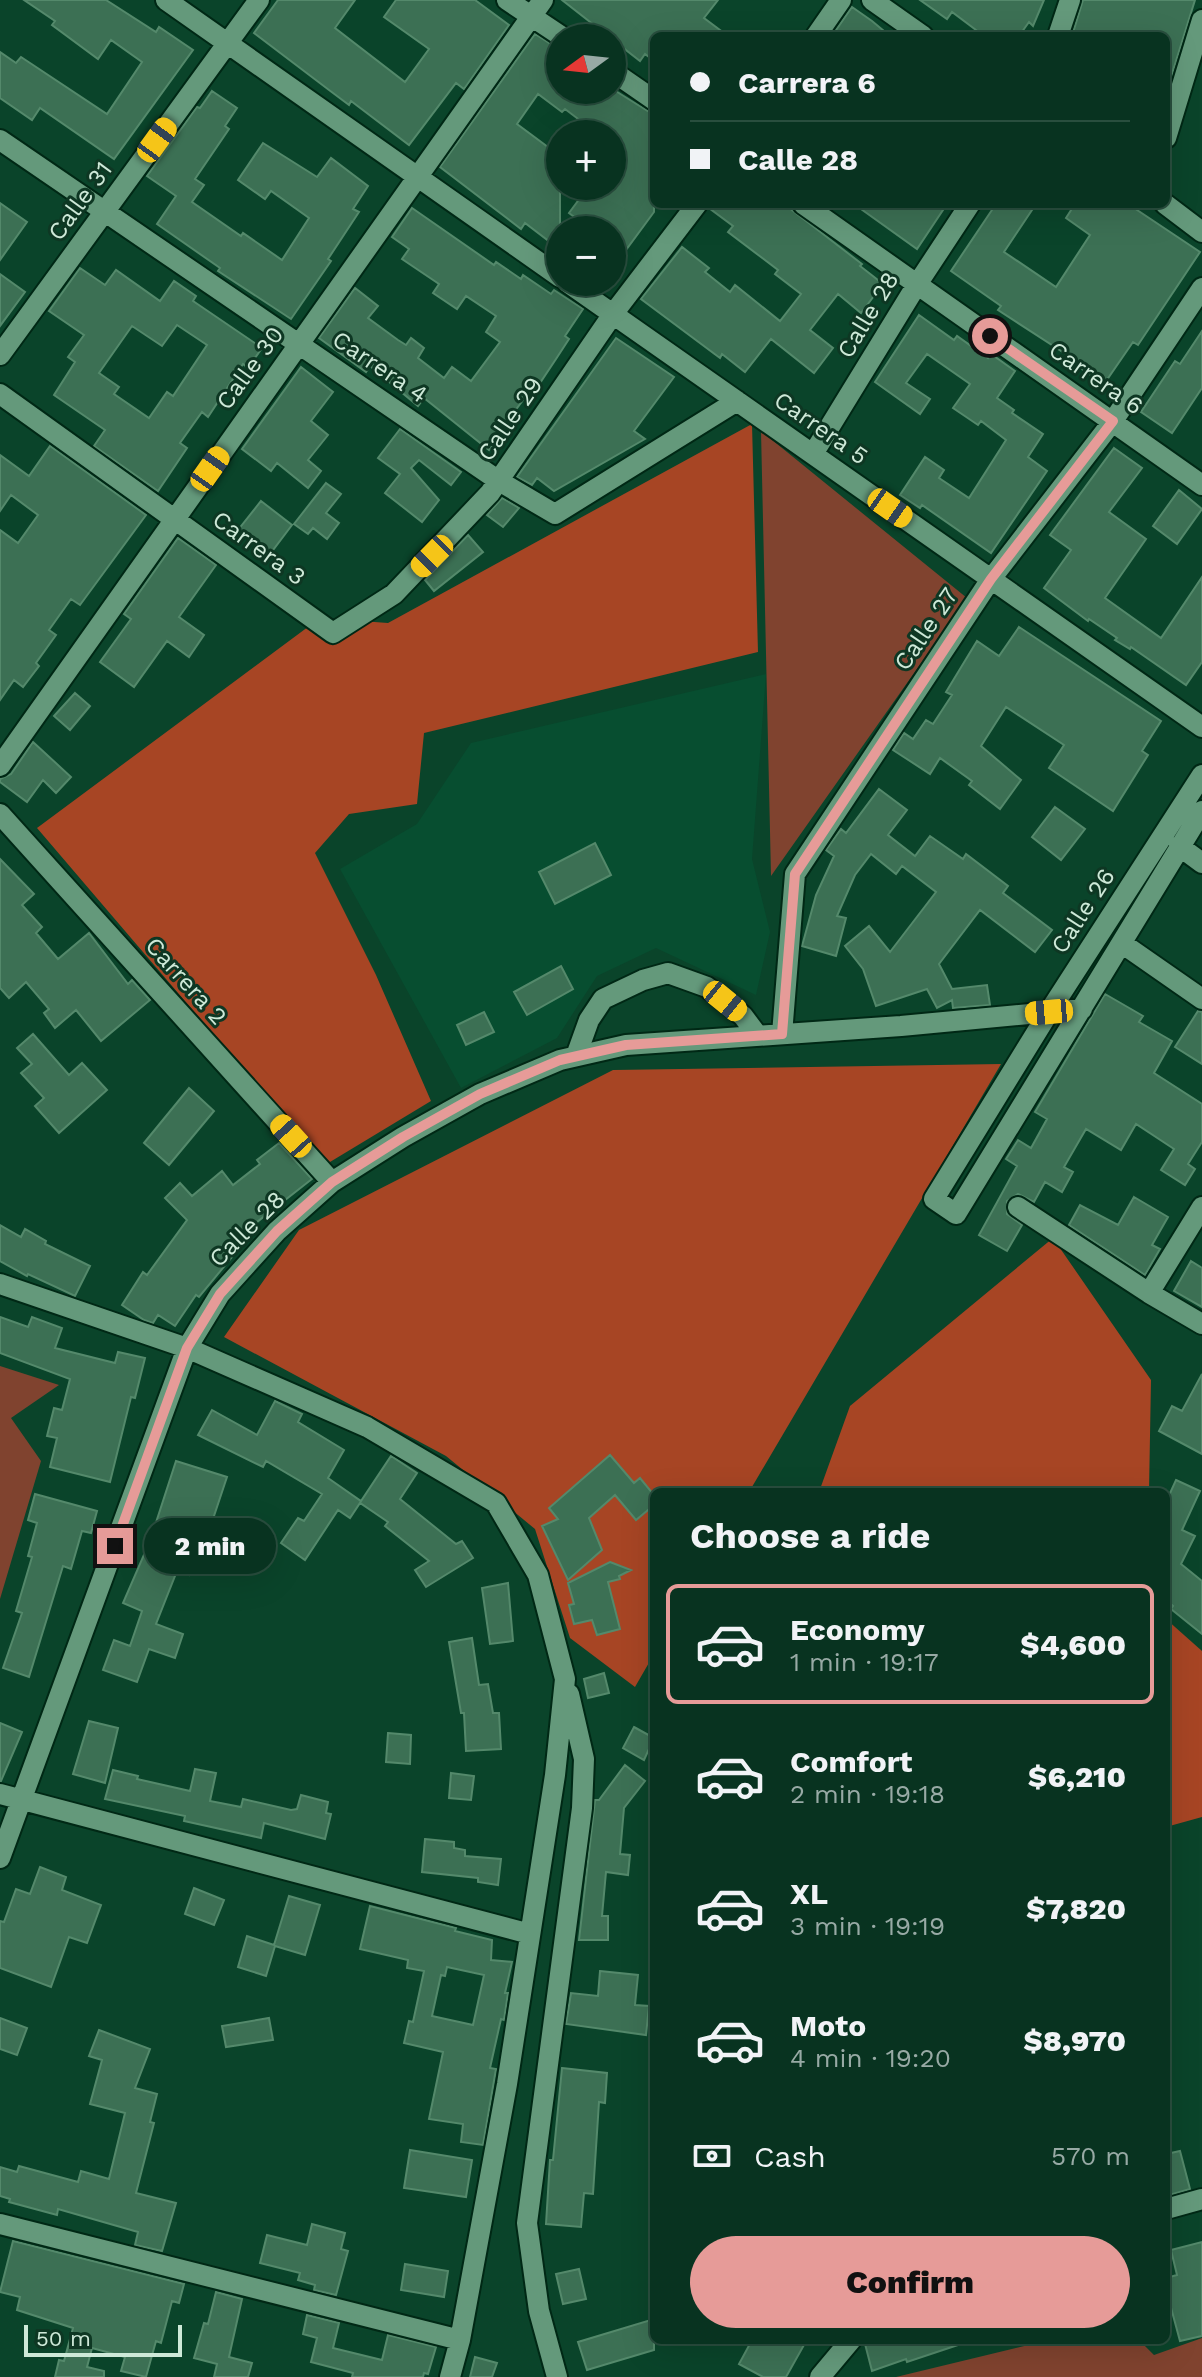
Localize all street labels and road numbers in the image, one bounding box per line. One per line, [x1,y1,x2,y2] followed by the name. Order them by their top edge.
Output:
[42,156,118,246] street label: Calle 31
[831,267,905,363] street label: Calle 28
[211,321,289,415] street label: Calle 30
[327,325,433,409] street label: Carrera 4
[1044,335,1148,421] street label: Carrera 6
[472,372,548,466] street label: Calle 29
[769,386,873,470] street label: Carrera 5
[207,505,311,591] street label: Carrera 3
[888,582,964,676] street label: Calle 27
[1045,863,1121,959] street label: Calle 26
[140,932,232,1030] street label: Carrera 2
[203,1185,291,1273] street label: Calle 28

